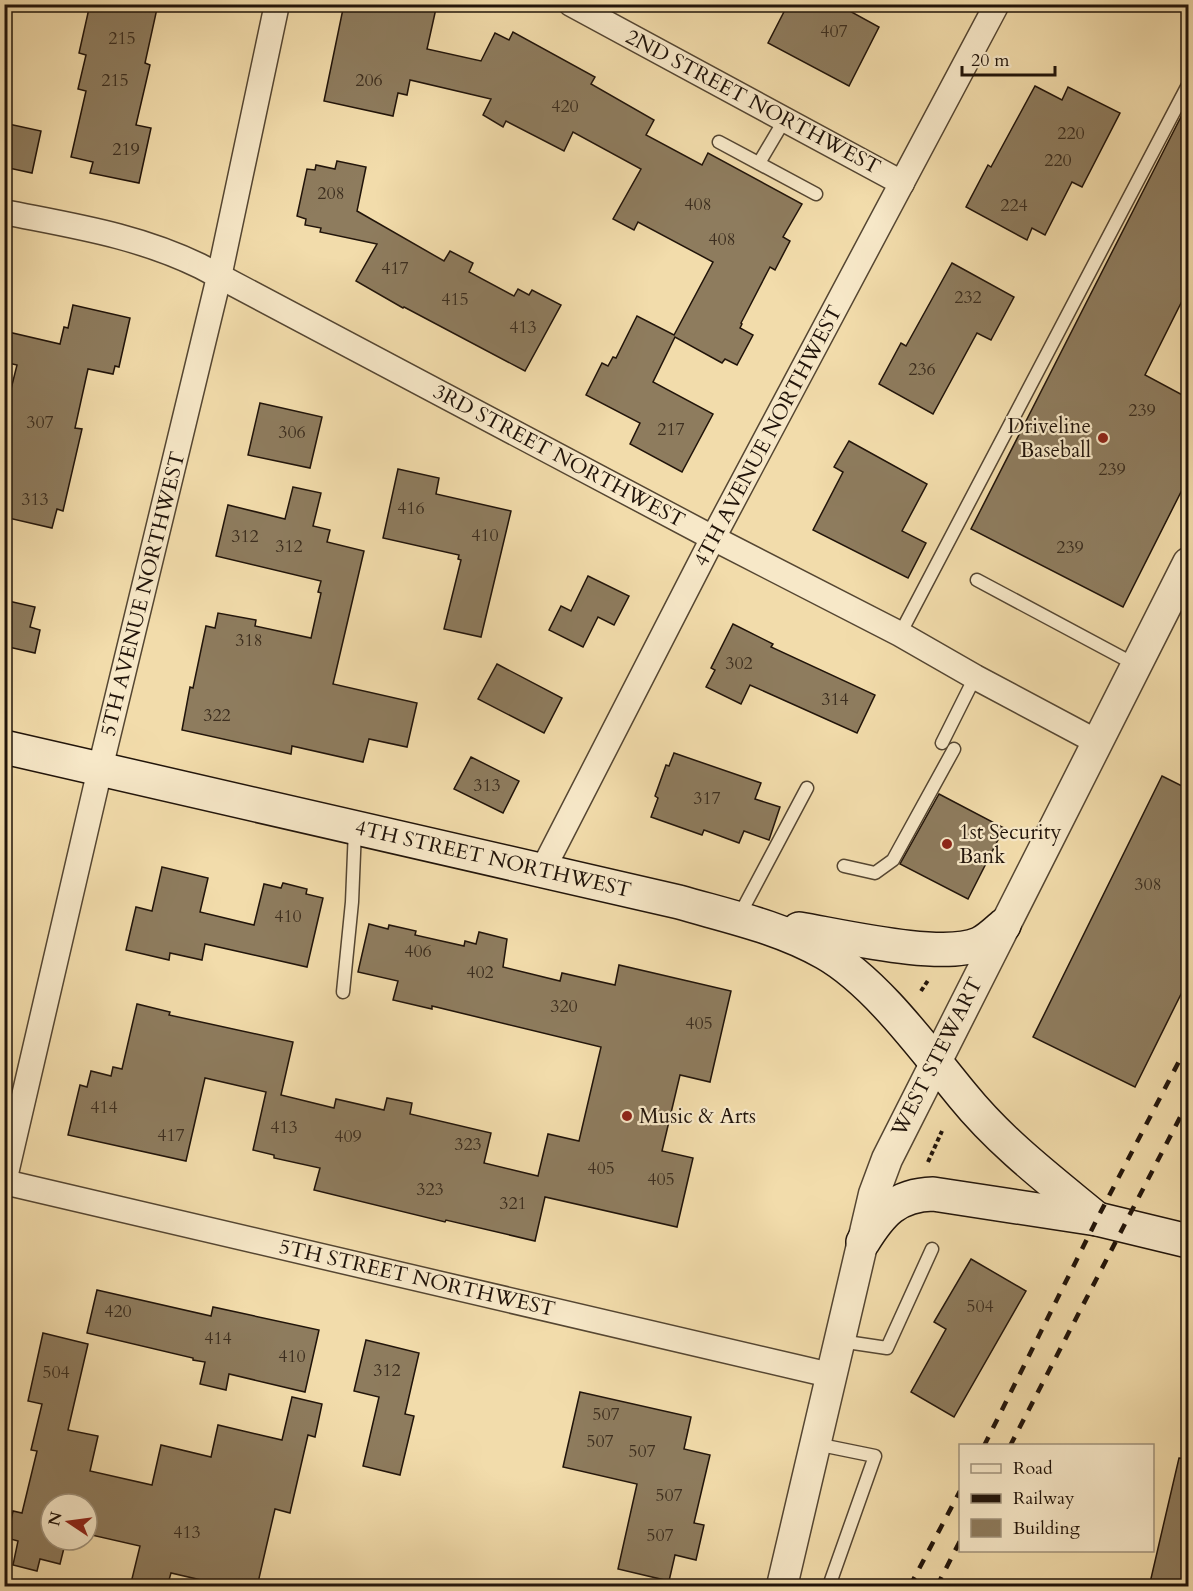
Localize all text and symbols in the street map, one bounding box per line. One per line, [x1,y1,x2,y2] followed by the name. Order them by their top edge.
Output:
[820,19,848,44] house number: 407
[621,22,885,182] street label: 2ND STREET NORTHWEST
[108,26,136,51] house number: 215
[962,39,1055,77] scale bar
[971,48,1010,73] text: 20 m
[101,68,129,93] house number: 215
[355,68,383,93] house number: 206
[551,94,579,119] house number: 420
[1057,121,1085,146] house number: 220
[112,137,140,162] house number: 219
[1044,148,1072,173] house number: 220
[317,181,345,206] house number: 208
[684,192,712,217] house number: 408
[1000,193,1028,218] house number: 224
[708,227,736,252] house number: 408
[381,256,409,281] house number: 417
[954,285,982,310] house number: 232
[441,287,469,312] house number: 415
[687,300,849,572] street label: 4TH AVENUE NORTHWEST
[509,315,537,340] house number: 413
[908,357,936,382] house number: 236
[428,377,690,535] street label: 3RD STREET NORTHWEST
[1128,398,1156,423] house number: 239
[26,410,54,435] house number: 307
[1007,412,1091,465] place label: Driveline Baseball
[657,417,685,442] house number: 217
[278,420,306,445] house number: 306
[1096,431,1110,445] marker: Driveline Baseball
[94,449,192,739] street label: 5TH AVENUE NORTHWEST
[1098,457,1126,482] house number: 239
[21,487,49,512] house number: 313
[397,496,425,521] house number: 416
[471,523,499,548] house number: 410
[231,524,259,549] house number: 312
[275,534,303,559] house number: 312
[1056,535,1084,560] house number: 239
[235,628,263,653] house number: 318
[725,651,753,676] house number: 302
[821,687,849,712] house number: 314
[203,703,231,728] house number: 322
[473,773,501,798] house number: 313
[693,786,721,811] house number: 317
[352,813,634,905] street label: 4TH STREET NORTHWEST
[959,818,1062,871] place label: 1st Security Bank
[940,837,954,851] marker: 1st Security Bank
[1134,872,1162,897] house number: 308
[274,904,302,929] house number: 410
[404,939,432,964] house number: 406
[466,960,494,985] house number: 402
[884,973,990,1142] street label: WEST STEWART
[550,994,578,1019] house number: 320
[685,1011,713,1036] house number: 405
[90,1095,118,1120] house number: 414
[639,1102,756,1131] place label: Music & Arts
[620,1109,634,1123] marker: Music & Arts
[270,1115,298,1140] house number: 413
[157,1123,185,1148] house number: 417
[334,1124,362,1149] house number: 409
[454,1132,482,1157] house number: 323
[587,1156,615,1181] house number: 405
[647,1167,675,1192] house number: 405
[416,1177,444,1202] house number: 323
[499,1191,527,1216] house number: 321
[276,1232,558,1324] street label: 5TH STREET NORTHWEST
[966,1294,994,1319] house number: 504
[104,1299,132,1324] house number: 420
[204,1326,232,1351] house number: 414
[278,1344,306,1369] house number: 410
[373,1358,401,1383] house number: 312
[42,1360,70,1385] house number: 504
[592,1402,620,1427] house number: 507
[586,1429,614,1454] house number: 507
[628,1439,656,1464] house number: 507
[959,1444,1154,1552] legend
[1013,1456,1053,1481] text: Road
[655,1483,683,1508] house number: 507
[1013,1486,1075,1511] text: Railway
[39,1492,99,1552] north arrow
[43,1510,68,1528] text: N
[1013,1516,1081,1541] text: Building
[173,1520,201,1545] house number: 413
[646,1523,674,1548] house number: 507

